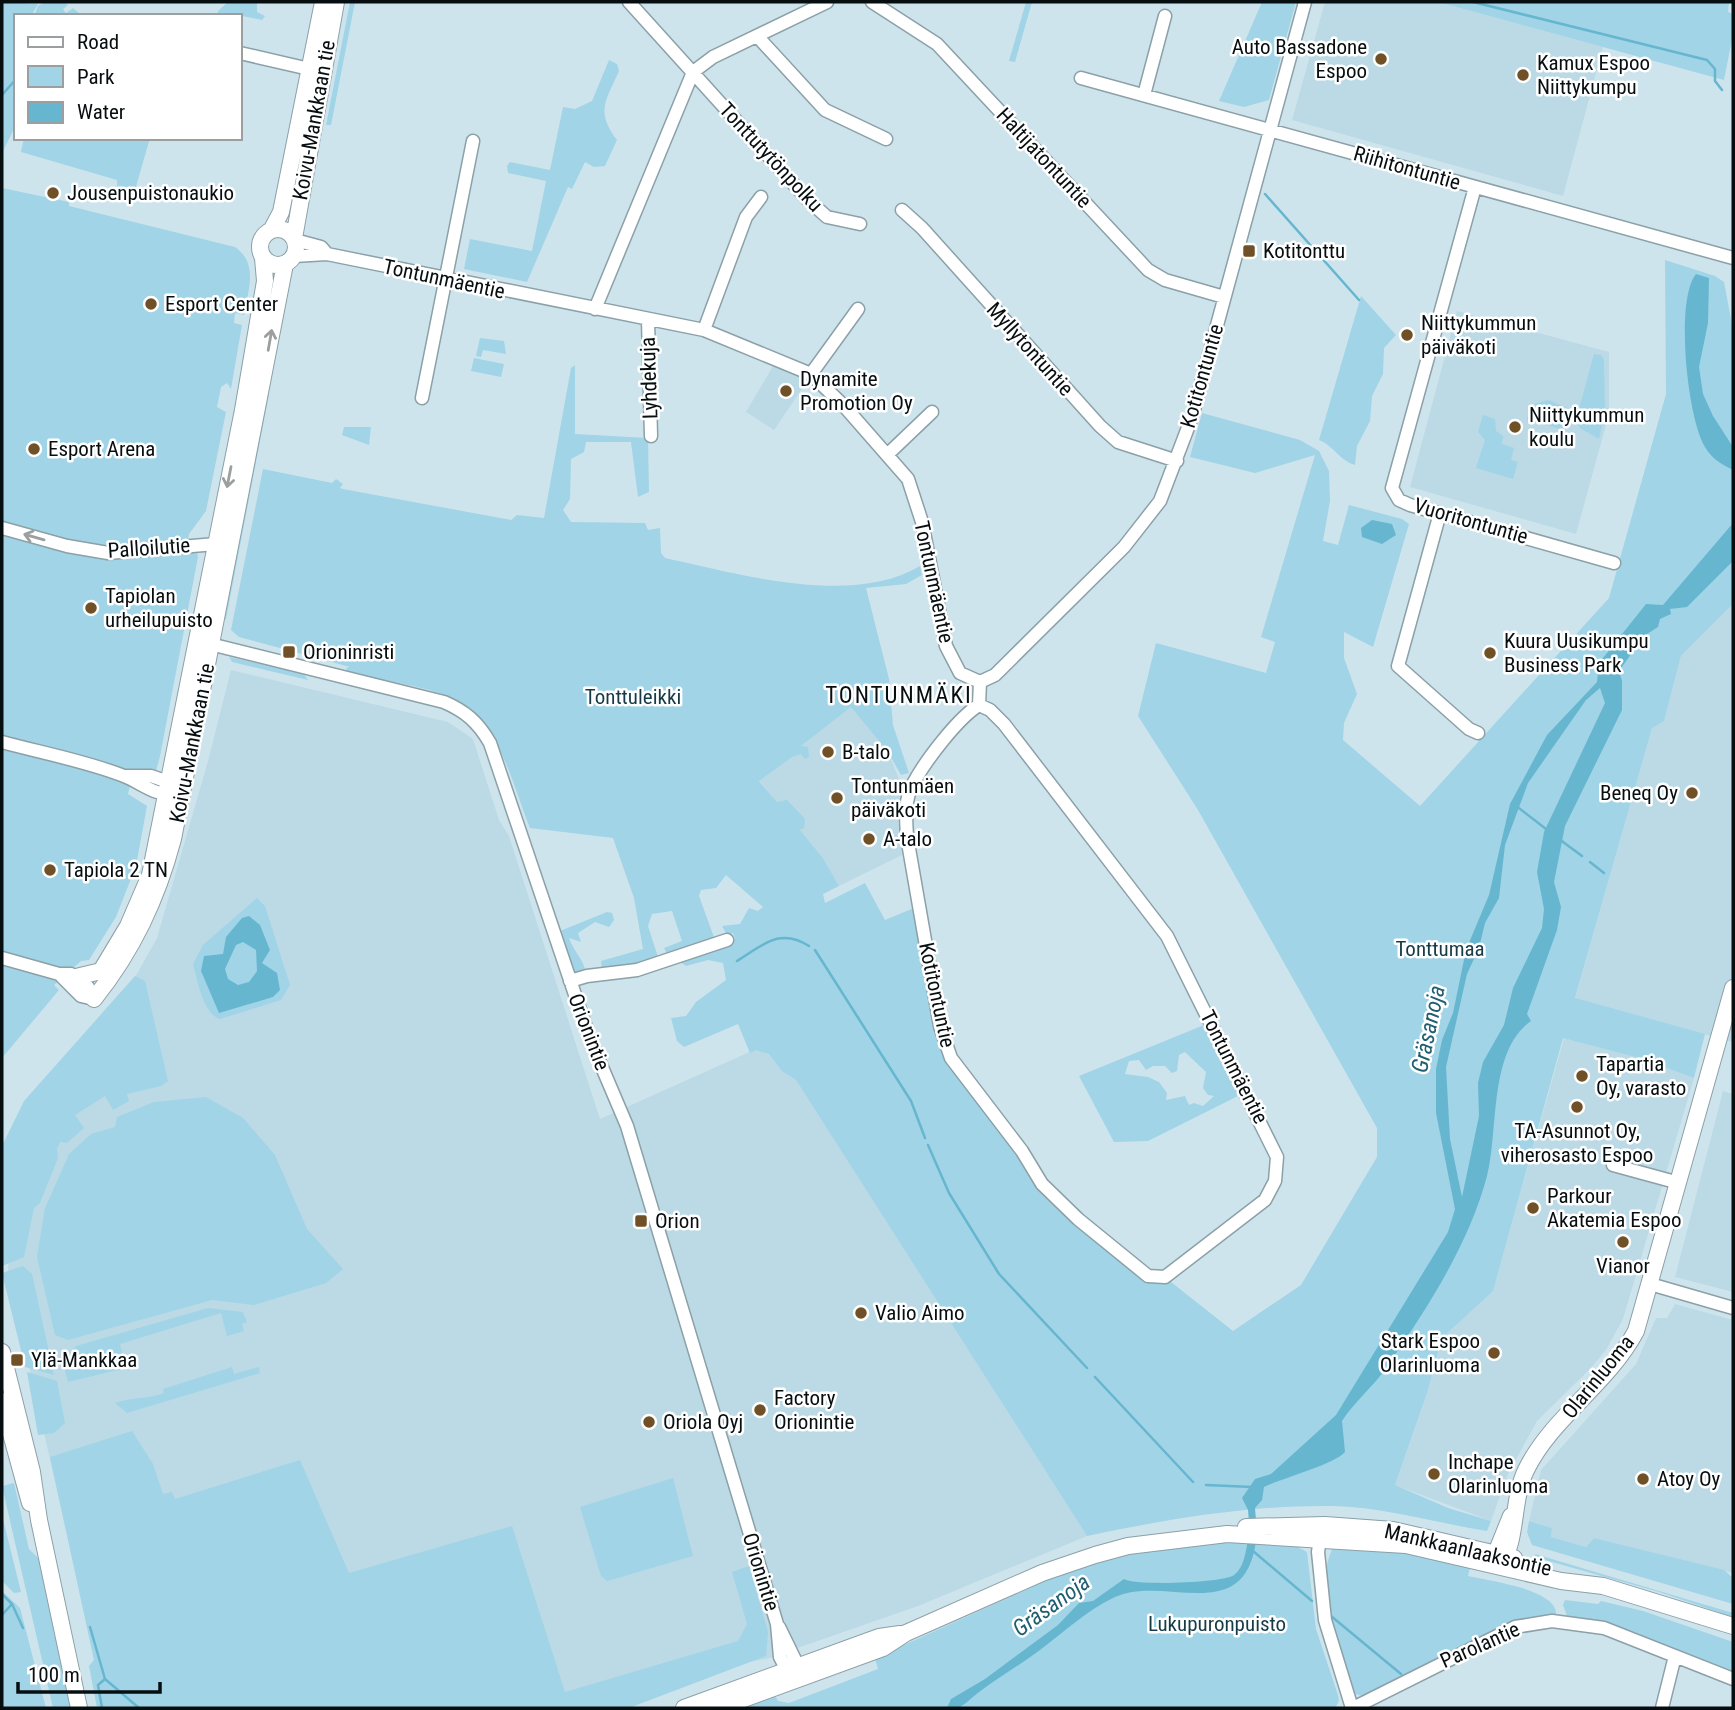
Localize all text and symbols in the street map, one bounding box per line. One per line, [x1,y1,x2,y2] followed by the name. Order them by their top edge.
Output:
[14,14,242,140] legend
[77,30,119,54] text: Road
[1232,35,1367,83] place label: Auto Bassadone Espoo
[288,38,340,202] street label: Koivu-Mankkaan tie
[1373,51,1389,67] marker: Auto Bassadone Espoo
[1537,51,1650,99] place label: Kamux Espoo Niittykumpu
[77,65,115,89] text: Park
[1515,67,1531,83] marker: Kamux Espoo Niittykumpu
[714,98,828,216] street label: Tonttutytönpolku
[77,100,125,124] text: Water
[992,103,1096,213] street label: Haltijatontuntie
[1351,141,1463,195] street label: Riihitontuntie
[67,181,234,205] place label: Jousenpuistonaukio
[45,185,61,201] marker: Jousenpuistonaukio
[1263,239,1345,263] place label: Kotitonttu
[1241,243,1257,259] marker: Kotitonttu
[381,254,507,304] street label: Tontunmäentie
[165,292,278,316] place label: Esport Center
[143,296,159,312] marker: Esport Center
[982,297,1078,401] street label: Myllytontuntie
[1421,311,1536,359] place label: Niittykummun päiväkoti
[1176,321,1228,431] street label: Kotitontuntie
[1399,327,1415,343] marker: Niittykummun päiväkoti
[264,329,277,351] one-way arrow
[636,337,662,419] street label: Lyhdekuja
[800,367,913,415] place label: Dynamite Promotion Oy
[778,383,794,399] marker: Dynamite Promotion Oy
[1529,403,1644,451] place label: Niittykummun koulu
[1507,419,1523,435] marker: Niittykummun koulu
[48,437,155,461] place label: Esport Arena
[26,441,42,457] marker: Esport Arena
[222,465,236,488] one-way arrow
[1411,493,1531,549] street label: Vuoritontuntie
[909,519,959,645] street label: Tontunmäentie
[24,530,46,543] one-way arrow
[107,533,191,563] street label: Palloilutie
[105,584,213,632] place label: Tapiolan urheilupuisto
[83,600,99,616] marker: Tapiolan urheilupuisto
[1504,629,1649,677] place label: Kuura Uusikumpu Business Park
[303,640,394,664] place label: Orioninristi
[281,644,297,660] marker: Orioninristi
[1482,645,1498,661] marker: Kuura Uusikumpu Business Park
[165,661,219,825] street label: Koivu-Mankkaan tie
[825,682,973,709] district label: TONTUNMÄKI
[585,685,681,709] park label: Tonttuleikki
[842,740,890,764] place label: B-talo
[820,744,836,760] marker: B-talo
[851,774,954,822] place label: Tontunmäen päiväkoti
[1600,781,1678,805] place label: Beneq Oy
[1684,785,1700,801] marker: Beneq Oy
[829,790,845,806] marker: Tontunmäen päiväkoti
[883,827,932,851] place label: A-talo
[861,831,877,847] marker: A-talo
[64,858,168,882] place label: Tapiola 2 TN
[42,862,58,878] marker: Tapiola 2 TN
[1395,937,1485,961] park label: Tonttumaa
[914,940,960,1050] street label: Kotitontuntie
[1406,983,1451,1075] water label: Gräsanoja
[563,990,615,1074] street label: Orionintie
[1195,1006,1273,1128] street label: Tontunmäentie
[1596,1052,1686,1100] place label: Tapartia Oy, varasto
[1574,1068,1590,1084] marker: Tapartia Oy, varasto
[1569,1099,1585,1115] marker: TA-Asunnot Oy, viherosasto Espoo
[1501,1119,1653,1167] place label: TA-Asunnot Oy, viherosasto Espoo
[1547,1184,1682,1232] place label: Parkour Akatemia Espoo
[1525,1200,1541,1216] marker: Parkour Akatemia Espoo
[655,1209,700,1233] place label: Orion
[633,1213,649,1229] marker: Orion
[1615,1234,1631,1250] marker: Vianor
[1596,1254,1650,1278] place label: Vianor
[875,1301,965,1325] place label: Valio Aimo
[853,1305,869,1321] marker: Valio Aimo
[1380,1329,1480,1377] place label: Stark Espoo Olarinluoma
[1557,1330,1639,1424] street label: Olarinluoma
[1486,1345,1502,1361] marker: Stark Espoo Olarinluoma
[31,1348,137,1372] place label: Ylä-Mankkaa
[9,1352,25,1368] marker: Ylä-Mankkaa
[774,1386,855,1434] place label: Factory Orionintie
[752,1402,768,1418] marker: Factory Orionintie
[663,1410,743,1434] place label: Oriola Oyj
[641,1414,657,1430] marker: Oriola Oyj
[1448,1450,1548,1498] place label: Inchape Olarinluoma
[1426,1466,1442,1482] marker: Inchape Olarinluoma
[1657,1467,1721,1491] place label: Atoy Oy
[1635,1471,1651,1487] marker: Atoy Oy
[1382,1519,1554,1581] street label: Mankkaanlaaksontie
[738,1530,784,1614] street label: Orionintie
[1007,1568,1095,1642] water label: Gräsanoja
[1148,1612,1286,1636] park label: Lukupuronpuisto
[1437,1617,1524,1673] street label: Parolantie
[18,1650,159,1694] scale bar
[28,1663,80,1687] text: 100 m

